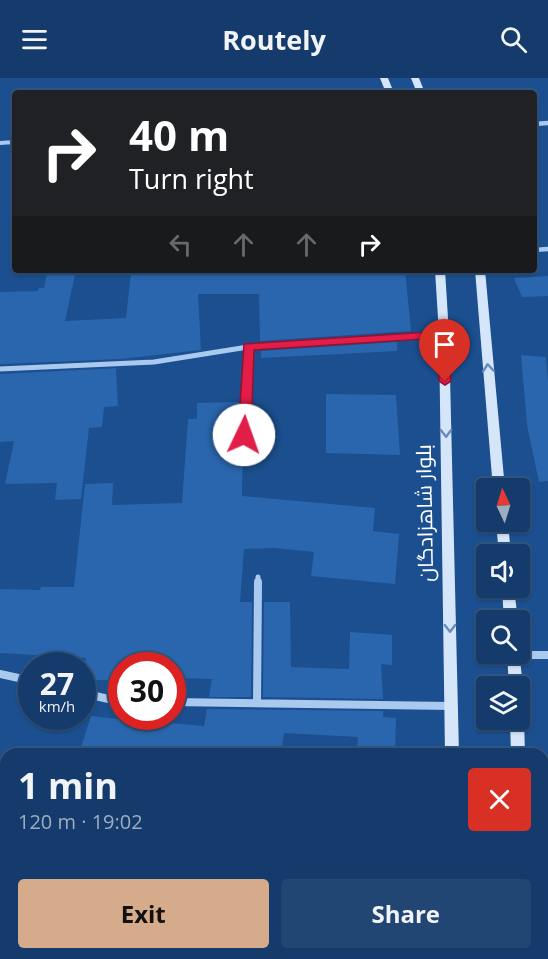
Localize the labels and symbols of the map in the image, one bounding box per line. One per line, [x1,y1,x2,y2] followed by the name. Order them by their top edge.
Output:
[419,319,470,381] pin
[482,363,495,373] one-way arrow
[212,403,276,467] position arrow
[440,429,452,438] one-way arrow
[409,444,439,582] street label: بلوار شاهزادگان
[476,478,530,532] north arrow
[444,624,456,633] one-way arrow
[108,652,186,730] speed limit sign: 30

